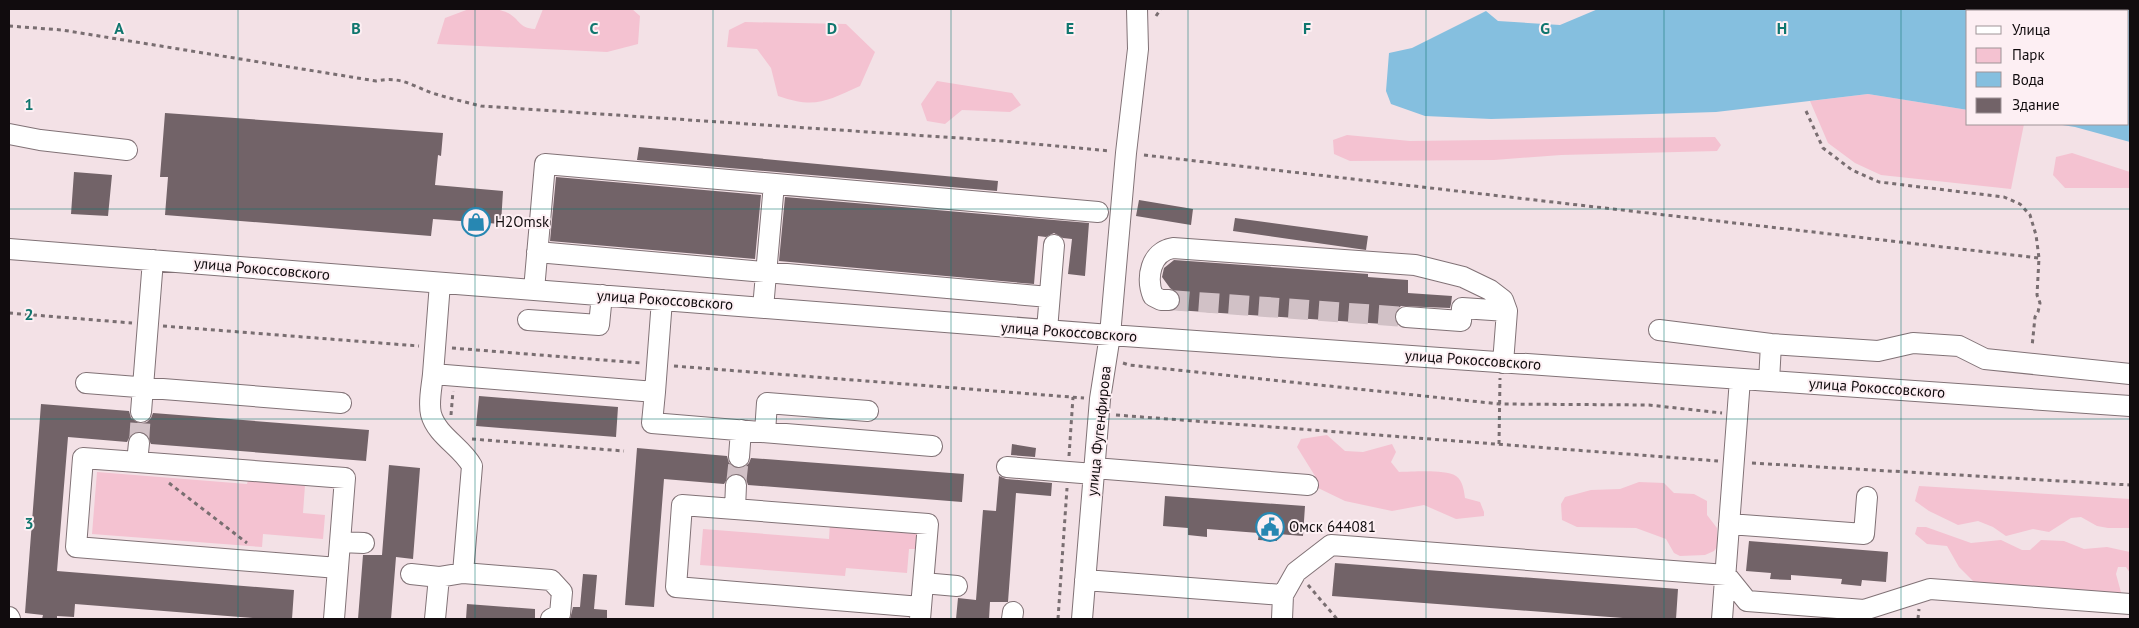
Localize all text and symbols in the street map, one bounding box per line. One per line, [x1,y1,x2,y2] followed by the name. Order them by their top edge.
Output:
[1966,10,2129,125] legend
[114,18,124,38] text: A
[351,18,361,38] text: B
[590,18,599,38] text: C
[827,18,837,38] text: D
[1066,18,1074,38] text: E
[1303,18,1311,38] text: F
[1540,18,1550,38] text: G
[1777,18,1787,38] text: H
[2012,20,2050,39] text: Улица
[2012,45,2045,64] text: Парк
[2012,70,2044,89] text: Вода
[24,94,34,114] text: 1
[2012,95,2060,114] text: Здание
[461,207,491,237] shop icon: H2Omsk
[495,212,550,231] place label: H2Omsk
[193,253,331,284] street label: улица Рокоссовского
[596,285,734,314] street label: улица Рокоссовского
[24,304,34,324] text: 2
[1000,317,1138,346] street label: улица Рокоссовского
[1404,345,1542,374] street label: улица Рокоссовского
[1082,365,1115,497] street label: улица Фугенфирова
[1808,373,1946,402] street label: улица Рокоссовского
[1255,512,1285,542] public building icon: Омск 644081
[24,513,34,533] text: 3
[1289,517,1376,536] place label: Омск 644081

